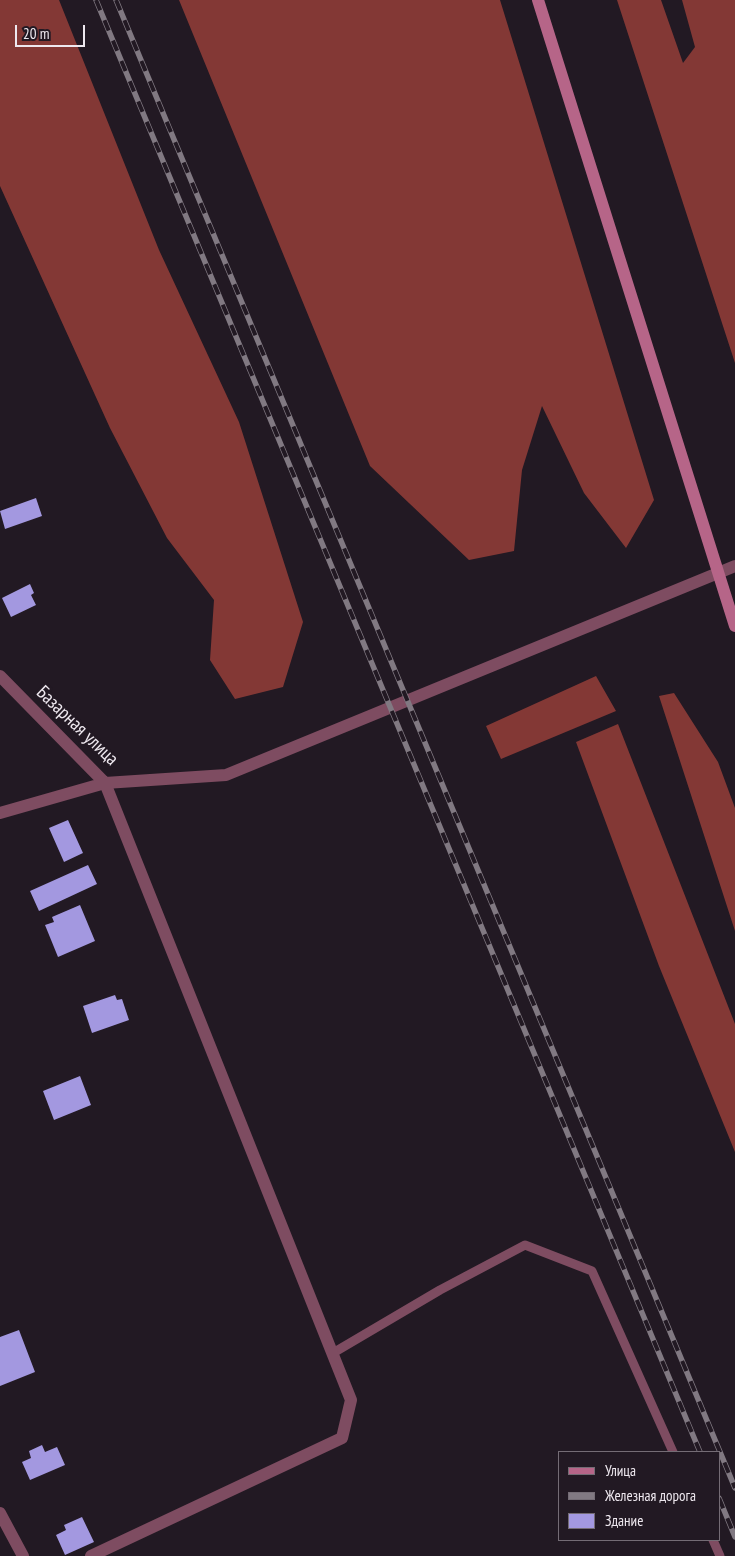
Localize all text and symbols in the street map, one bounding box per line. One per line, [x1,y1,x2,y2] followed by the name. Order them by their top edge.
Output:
[18,15,88,47] scale bar
[23,24,49,43] text: 20 m
[31,681,123,771] street label: Базарная улица
[558,1451,720,1541] legend
[605,1461,636,1480] text: Улица
[605,1486,696,1505] text: Железная дорога
[605,1511,643,1530] text: Здание

